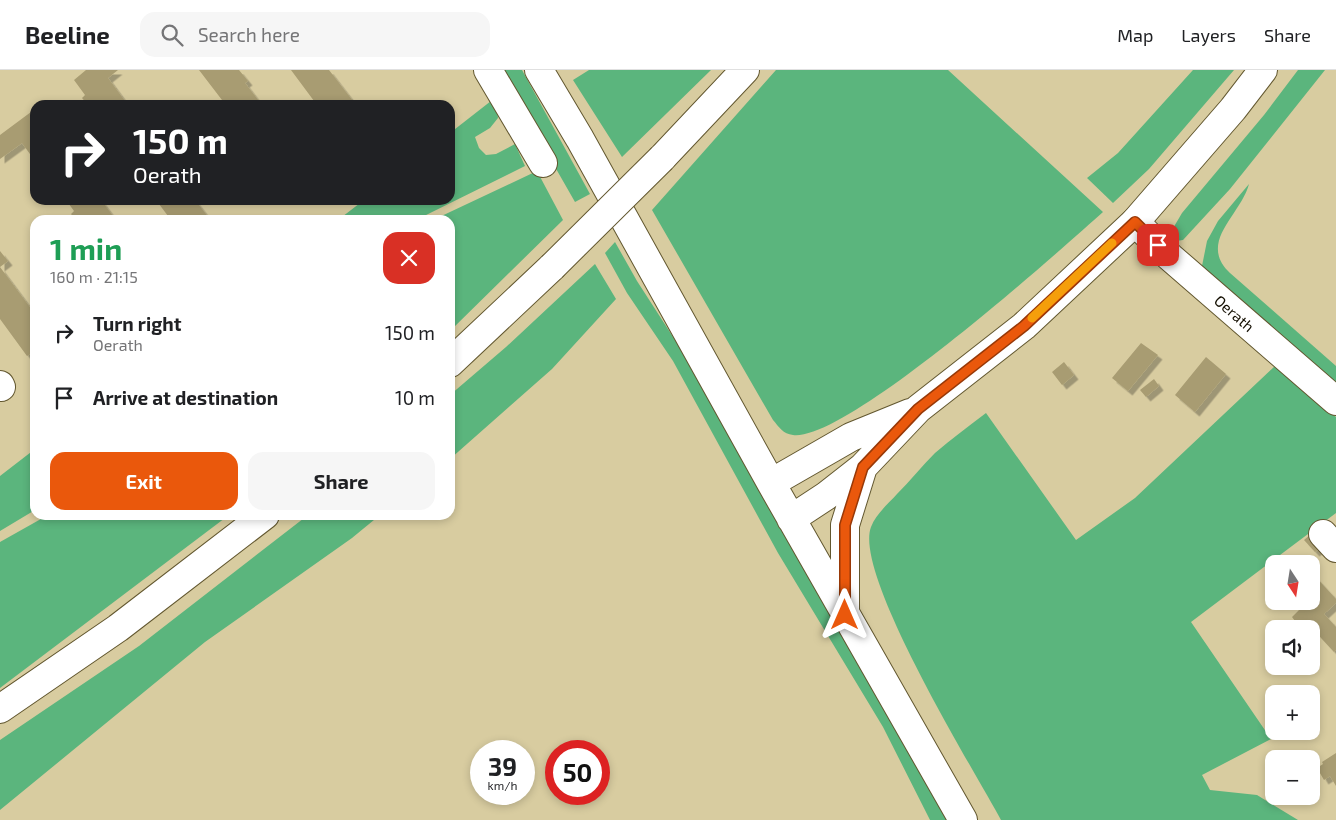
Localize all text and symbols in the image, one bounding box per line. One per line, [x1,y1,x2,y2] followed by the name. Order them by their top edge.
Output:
[140,12,490,57] search box
[25,20,110,49] text: Beeline
[158,21,186,49] icon: search
[198,23,300,46] text: Search here
[1117,24,1153,46] text: Map
[1181,24,1236,46] text: Layers
[1264,24,1311,46] text: Share
[133,119,228,161] text: 150 m
[50,120,115,185] icon: right
[133,161,202,187] text: Oerath
[1137,224,1179,266] pin
[50,230,122,266] text: 1 min
[1144,231,1172,259] icon: arrive
[383,232,435,284] button: close
[50,267,138,286] text: 160 m · 21:15
[1211,291,1258,335] street label: Oerath
[93,312,181,335] text: Turn right
[50,319,78,347] icon: right
[385,321,435,344] text: 150 m
[93,335,143,354] text: Oerath
[50,384,78,412] icon: arrive
[93,386,278,409] text: Arrive at destination
[395,386,435,409] text: 10 m
[50,452,238,510] button: Exit
[248,452,435,510] button: Share
[1265,555,1320,610] north arrow
[1265,555,1320,805] map controls
[818,588,870,640] position arrow
[1265,620,1320,675] button: sound
[1265,685,1320,740] button: +
[545,740,610,805] speed limit sign: 50
[1265,750,1320,805] button: −
[488,751,517,781] text: 39
[488,778,517,792] text: km/h

